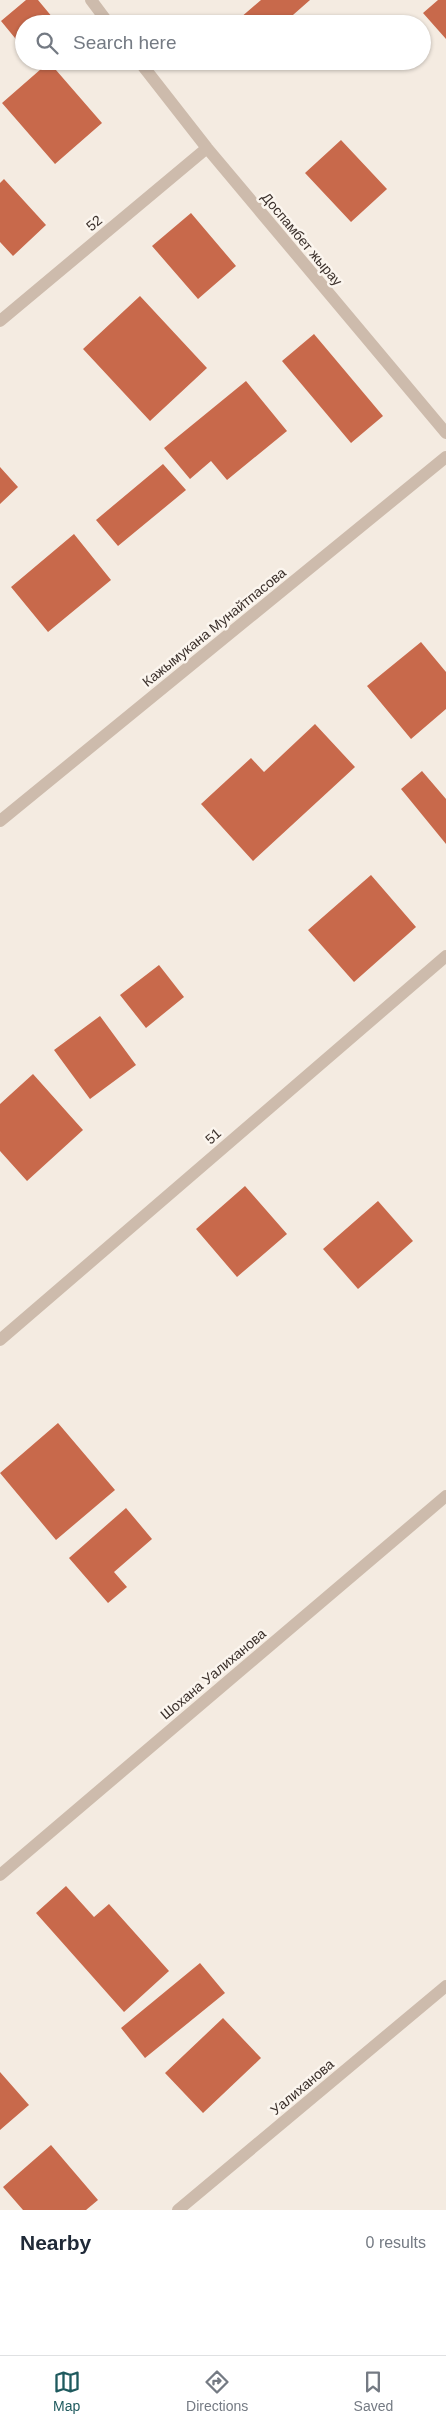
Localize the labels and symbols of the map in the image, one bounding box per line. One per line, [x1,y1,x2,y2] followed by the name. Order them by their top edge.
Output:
[258,189,346,289] street label: Доспамбет жырау
[83,212,105,234] street label: 52
[139,564,289,690] street label: Кажымукана Мунайтпасова
[202,1125,224,1147] street label: 51
[157,1625,269,1723] street label: Шохана Уалиханова
[267,2056,337,2118] street label: Уалиханова

